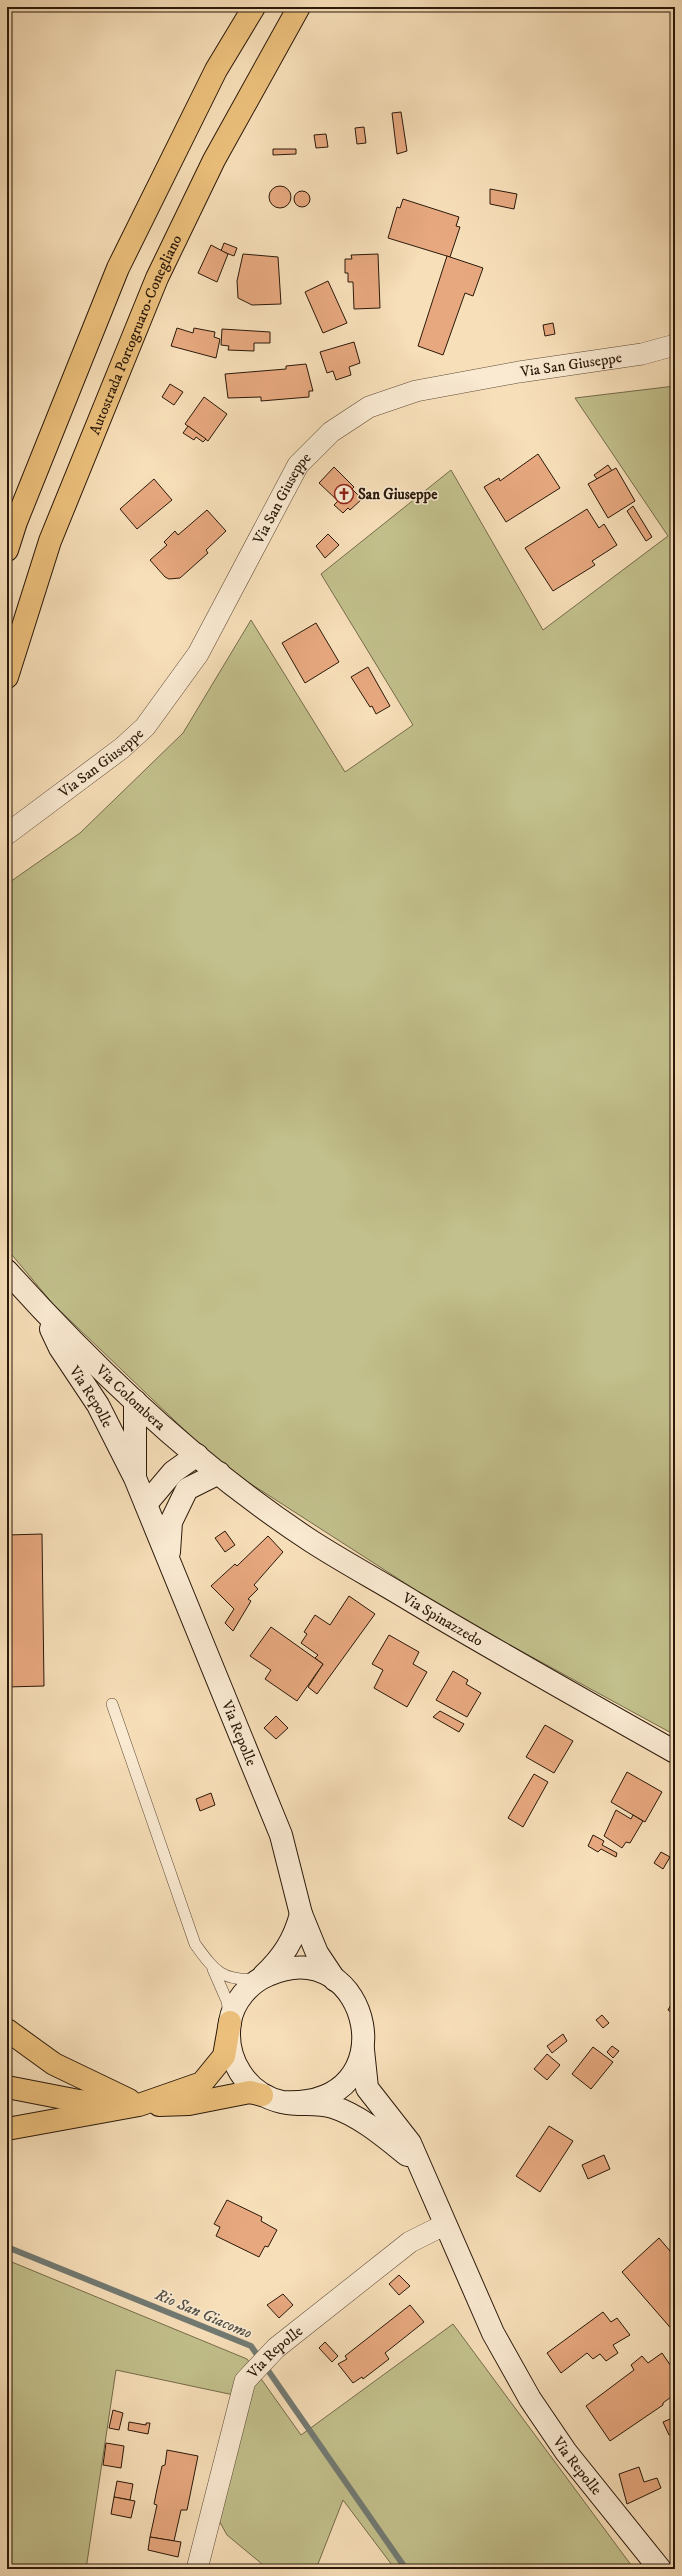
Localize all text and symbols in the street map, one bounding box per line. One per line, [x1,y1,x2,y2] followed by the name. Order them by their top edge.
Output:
[85,232,186,438] street label: Autostrada Portogruaro-Conegliano
[518,348,623,382] street label: Via San Giuseppe
[248,448,315,548] street label: Via San Giuseppe
[333,483,355,505] church icon: San Giuseppe
[358,485,438,504] place label: San Giuseppe
[54,724,148,803] street label: Via San Giuseppe
[91,1360,170,1435] street label: Via Colombera
[64,1362,117,1431] street label: Via Repolle
[398,1588,486,1651] street label: Via Spinazzedo
[217,1697,261,1769] street label: Via Repolle
[151,2284,255,2343] water label: Rio San Giacomo
[243,2322,307,2383] street label: Via Repolle
[548,2432,606,2499] street label: Via Repolle

